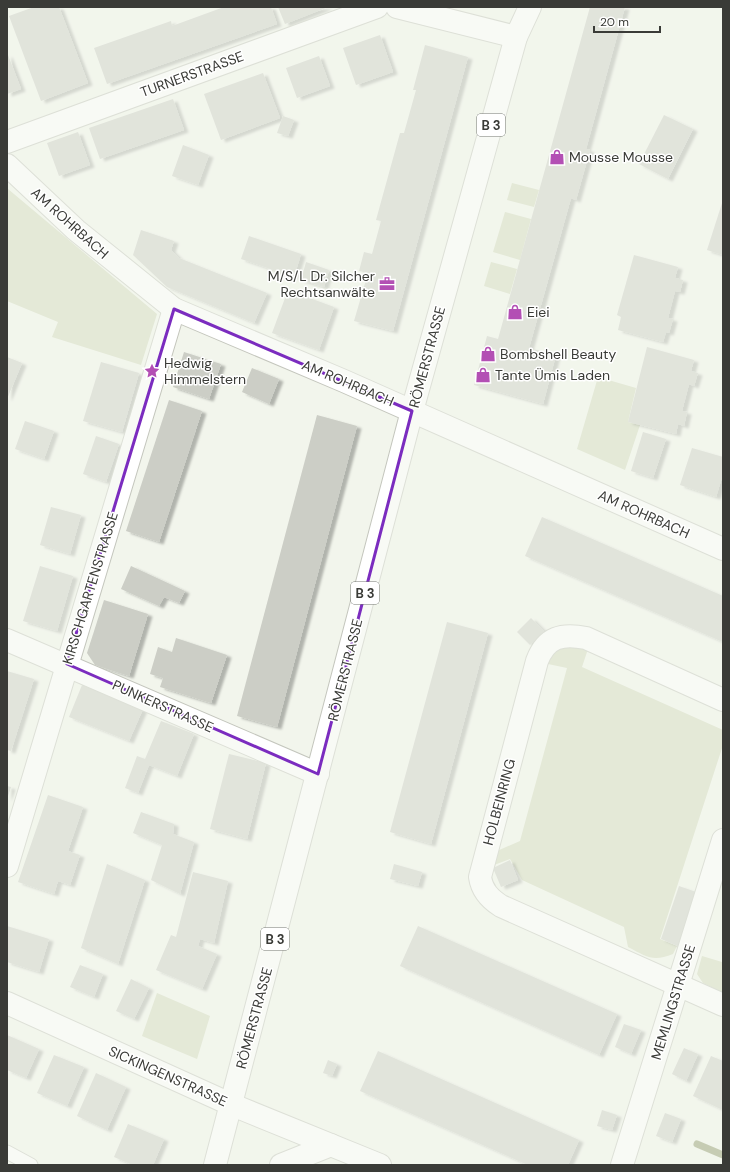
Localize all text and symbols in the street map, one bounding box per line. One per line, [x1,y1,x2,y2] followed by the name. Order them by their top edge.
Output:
[594,8,660,34] scale bar
[600,14,629,30] text: 20 m
[138,47,246,101] street label: TURNERSTRASSE
[477,114,505,136] road number: B 3
[548,148,566,166] shop icon: Mousse Mousse
[569,148,673,166] place label: Mousse Mousse
[27,183,113,263] street label: AM ROHRBACH
[268,267,375,301] place label: M/S/L Dr. Silcher Rechtsanwälte
[378,275,396,293] office icon: M/S/L Dr. Silcher Rechtsanwälte
[506,303,524,321] shop icon: Eiei
[527,303,550,321] place label: Eiei
[405,304,449,410] street label: RÖMERSTRASSE
[479,345,497,363] shop icon: Bombshell Beauty
[500,345,616,363] place label: Bombshell Beauty
[164,354,246,388] place label: Hedwig Himmelstern
[299,355,397,411] street label: AM ROHRBACH
[143,362,161,380] place icon: Hedwig Himmelstern
[474,366,492,384] shop icon: Tante Ümis Laden
[495,366,610,384] place label: Tante Ümis Laden
[595,486,693,542] street label: AM ROHRBACH
[58,509,122,666] street label: KIRSCHGARTENSTRASSE
[351,582,379,604] road number: B 3
[324,617,366,723] street label: RÖMERSTRASSE
[110,676,216,736] street label: PUNKERSTRASSE
[479,757,519,847] street label: HOLBEINRING
[261,928,289,950] road number: B 3
[647,942,699,1062] street label: MEMLINGSTRASSE
[232,965,276,1071] street label: RÖMERSTRASSE
[106,1042,230,1110] street label: SICKINGENSTRASSE

